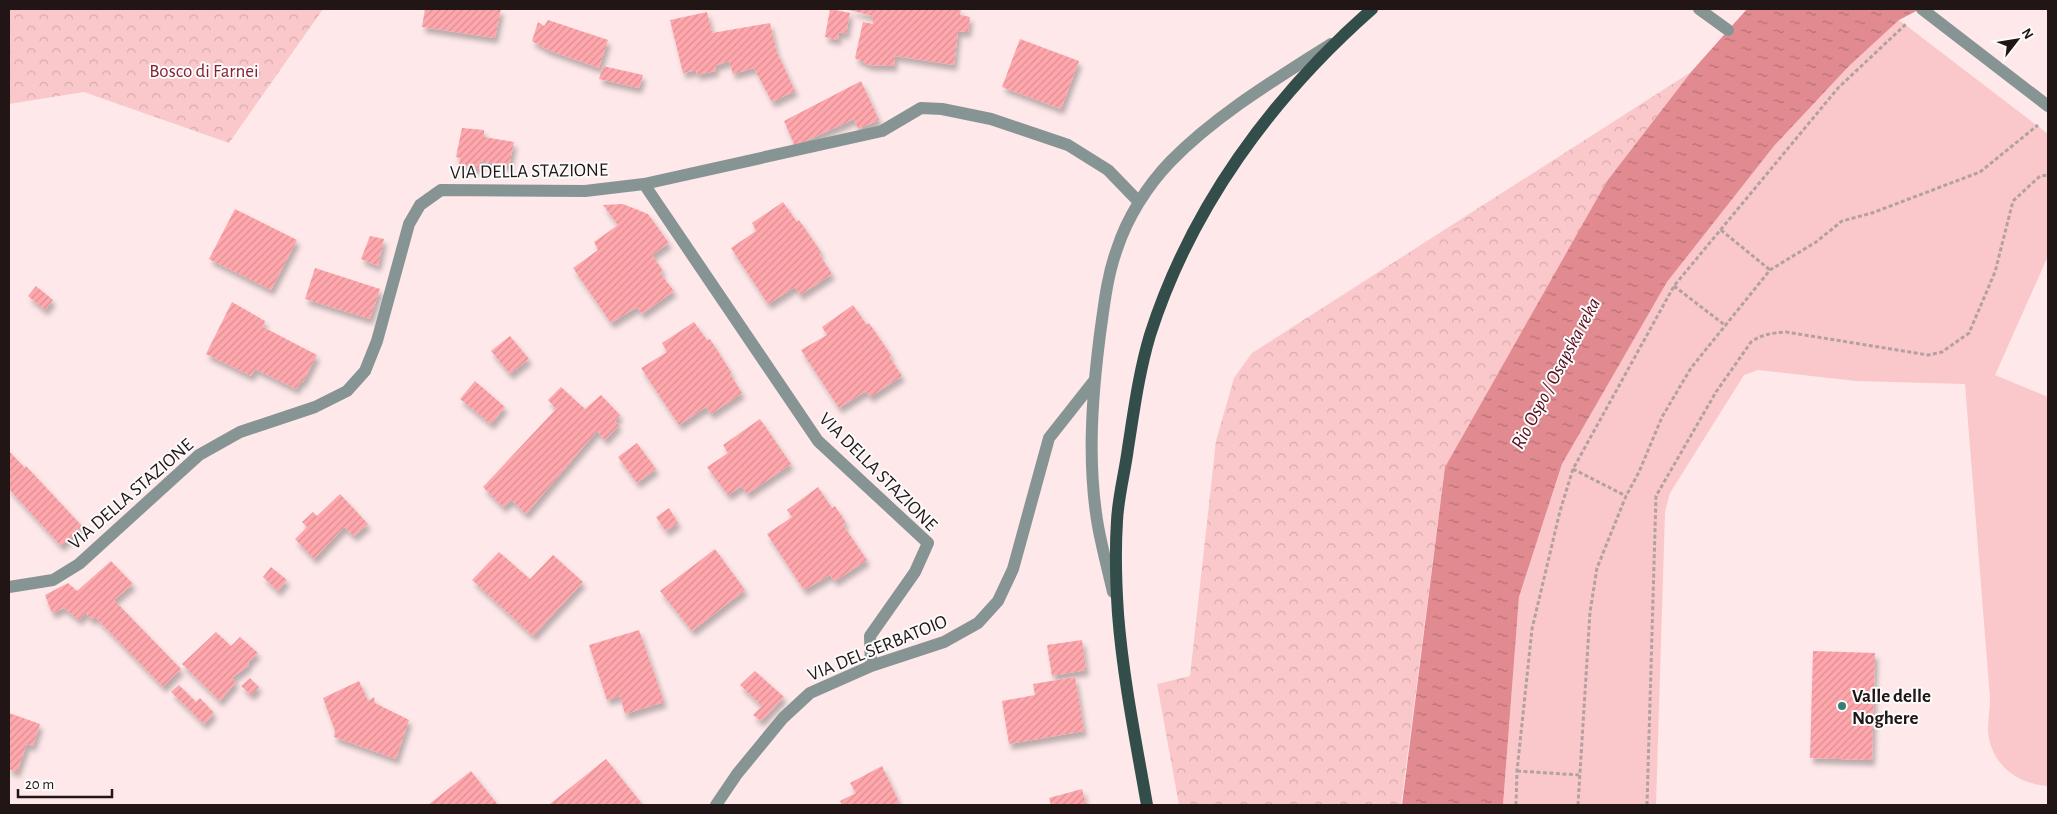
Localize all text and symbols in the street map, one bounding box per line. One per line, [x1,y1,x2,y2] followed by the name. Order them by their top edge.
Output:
[1992,15,2042,65] north arrow
[2019,26,2036,42] text: N
[149,62,259,81] park label: Bosco di Farnei
[450,161,608,182] street label: VIA DELLA STAZIONE
[1508,294,1604,452] water label: Rio Ospo / Osapska reka
[815,409,941,535] street label: VIA DELLA STAZIONE
[65,435,197,553] street label: VIA DELLA STAZIONE
[805,612,950,685] street label: VIA DEL SERBATOIO
[1852,687,1931,728] place label: Valle delle Noghere
[1836,700,1848,712] marker: Valle delle Noghere
[18,766,111,798] scale bar
[25,777,54,792] text: 20 m

